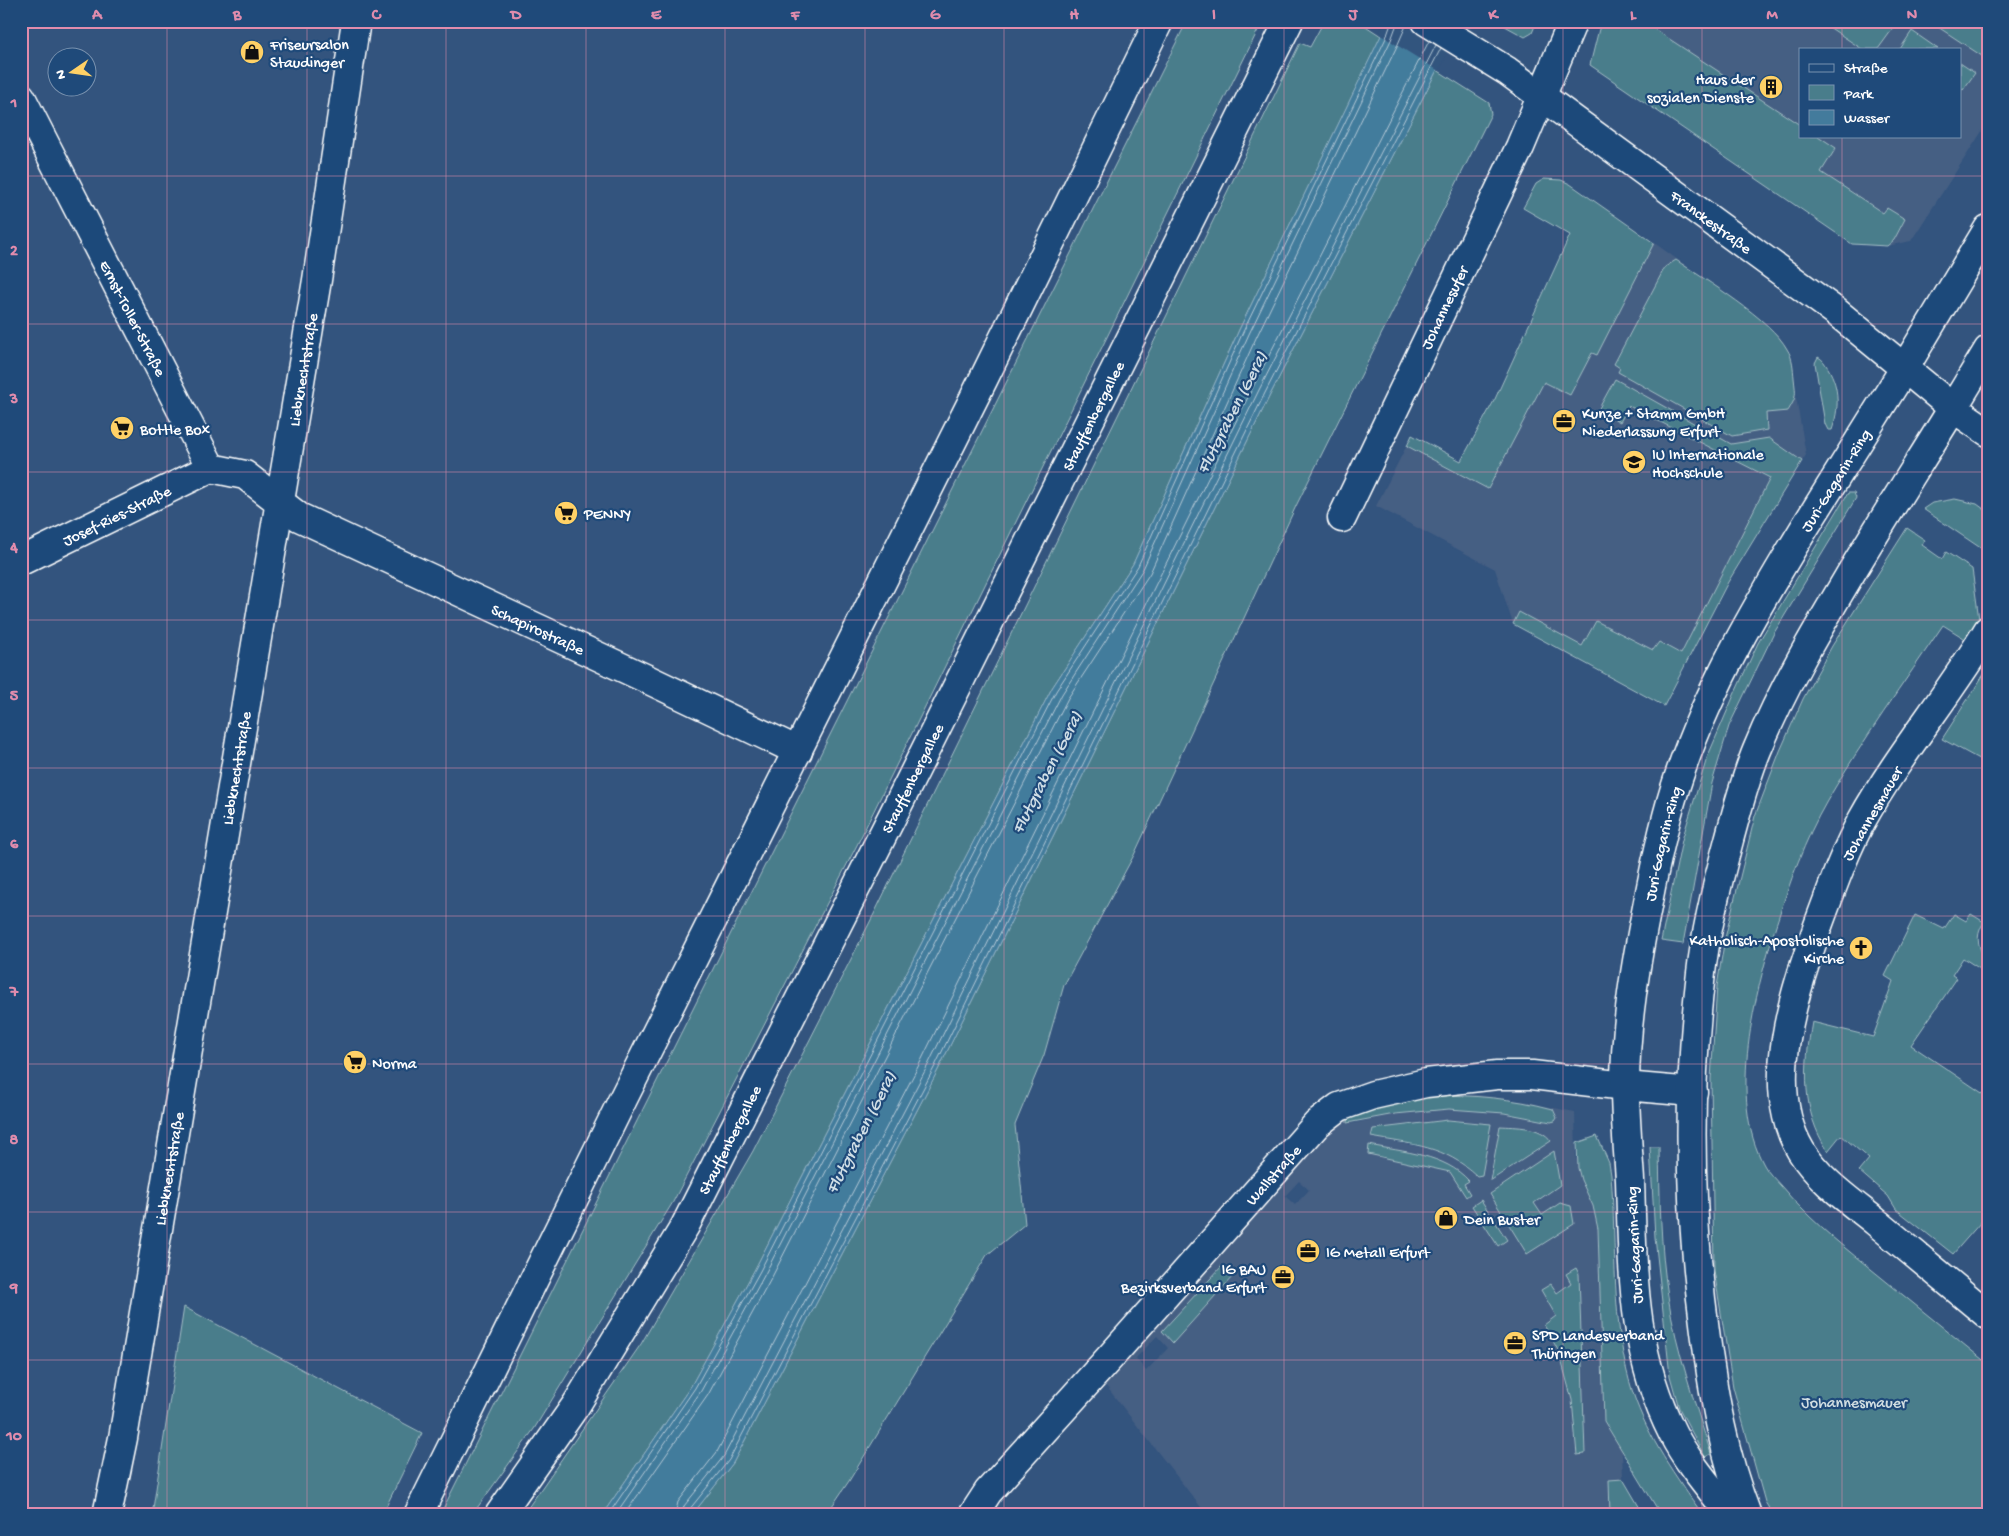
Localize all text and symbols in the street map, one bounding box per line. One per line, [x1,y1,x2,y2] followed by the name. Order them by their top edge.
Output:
[91,7,103,26] text: A
[232,7,242,26] text: B
[371,7,382,26] text: C
[509,7,522,26] text: D
[651,7,662,26] text: E
[790,7,801,26] text: F
[930,7,941,26] text: G
[1069,7,1079,26] text: H
[1212,7,1216,26] text: I
[1348,7,1359,26] text: J
[1488,7,1500,26] text: K
[1630,7,1637,26] text: L
[1766,7,1778,26] text: M
[1907,7,1918,26] text: N
[269,37,349,74] place label: Friseursalon Staudinger
[239,39,265,65] shop icon: Friseursalon Staudinger
[48,48,98,98] north arrow
[1799,48,1962,138] legend
[1844,60,1888,78] text: Straße
[52,68,71,81] text: N
[1647,72,1755,109] place label: Haus der sozialen Dienste
[1758,74,1784,100] building icon: Haus der sozialen Dienste
[1843,86,1874,104] text: Park
[10,95,17,114] text: 1
[1844,110,1891,128] text: Wasser
[1665,187,1755,260] street label: Franckestraße
[10,243,18,262] text: 2
[93,258,169,381] street label: Ernst-Toller-Straße
[1418,263,1475,353] street label: Johannesufer
[287,311,324,428] street label: Liebknechtstraße
[1193,348,1273,478] water label: Flutgraben (Gera)
[1060,358,1131,475] street label: Stauffenbergallee
[9,391,18,410] text: 3
[1582,406,1726,443] place label: Kunze + Stamm GmbH Niederlassung Erfurt
[1551,408,1577,434] office icon: Kunze + Stamm GmbH Niederlassung Erfurt
[109,415,135,441] supermarket icon: Bottle Box
[139,422,211,441] place label: Bottle Box
[1798,427,1877,536] street label: Juri-Gagarin-Ring
[1652,447,1765,484] place label: IU Internationale Hochschule
[1621,449,1647,475] school or university icon: IU Internationale Hochschule
[60,483,176,552] street label: Josef-Ries-Straße
[553,500,579,526] supermarket icon: PENNY
[583,507,631,526] place label: PENNY
[9,540,18,559] text: 4
[487,602,587,662] street label: Schapirostraße
[10,688,19,707] text: 5
[1008,708,1088,838] water label: Flutgraben (Gera)
[220,710,258,827] street label: Liebknechtstraße
[879,721,950,837] street label: Stauffenbergallee
[1839,763,1909,865] street label: Johannesmauer
[1642,784,1688,903] street label: Juri-Gagarin-Ring
[10,836,19,855] text: 6
[1689,933,1845,970] place label: Katholisch-Apostolische Kirche
[1848,935,1874,961] church icon: Katholisch-Apostolische Kirche
[9,984,19,1003] text: 7
[342,1049,368,1075] supermarket icon: Norma
[372,1056,418,1075] place label: Norma
[822,1068,902,1198] water label: Flutgraben (Gera)
[696,1082,768,1199] street label: Stauffenbergallee
[153,1110,191,1227] street label: Liebknechtstraße
[10,1132,19,1151] text: 8
[1243,1142,1307,1211] street label: Wallstraße
[1624,1186,1649,1304] street label: Juri-Gagarin-Ring
[1433,1205,1459,1231] shop icon: Dein Buster
[1463,1212,1541,1231] place label: Dein Buster
[1295,1238,1321,1264] office icon: IG Metall Erfurt
[1326,1245,1431,1264] place label: IG Metall Erfurt
[1120,1262,1267,1299] place label: IG BAU Bezirksverband Erfurt
[1270,1264,1296,1290] office icon: IG BAU Bezirksverband Erfurt
[9,1280,18,1299] text: 9
[1531,1328,1665,1365] place label: SPD Landesverband Thüringen
[1502,1330,1528,1356] office icon: SPD Landesverband Thüringen
[1801,1395,1908,1414] park label: Johannesmauer
[5,1428,22,1447] text: 10

